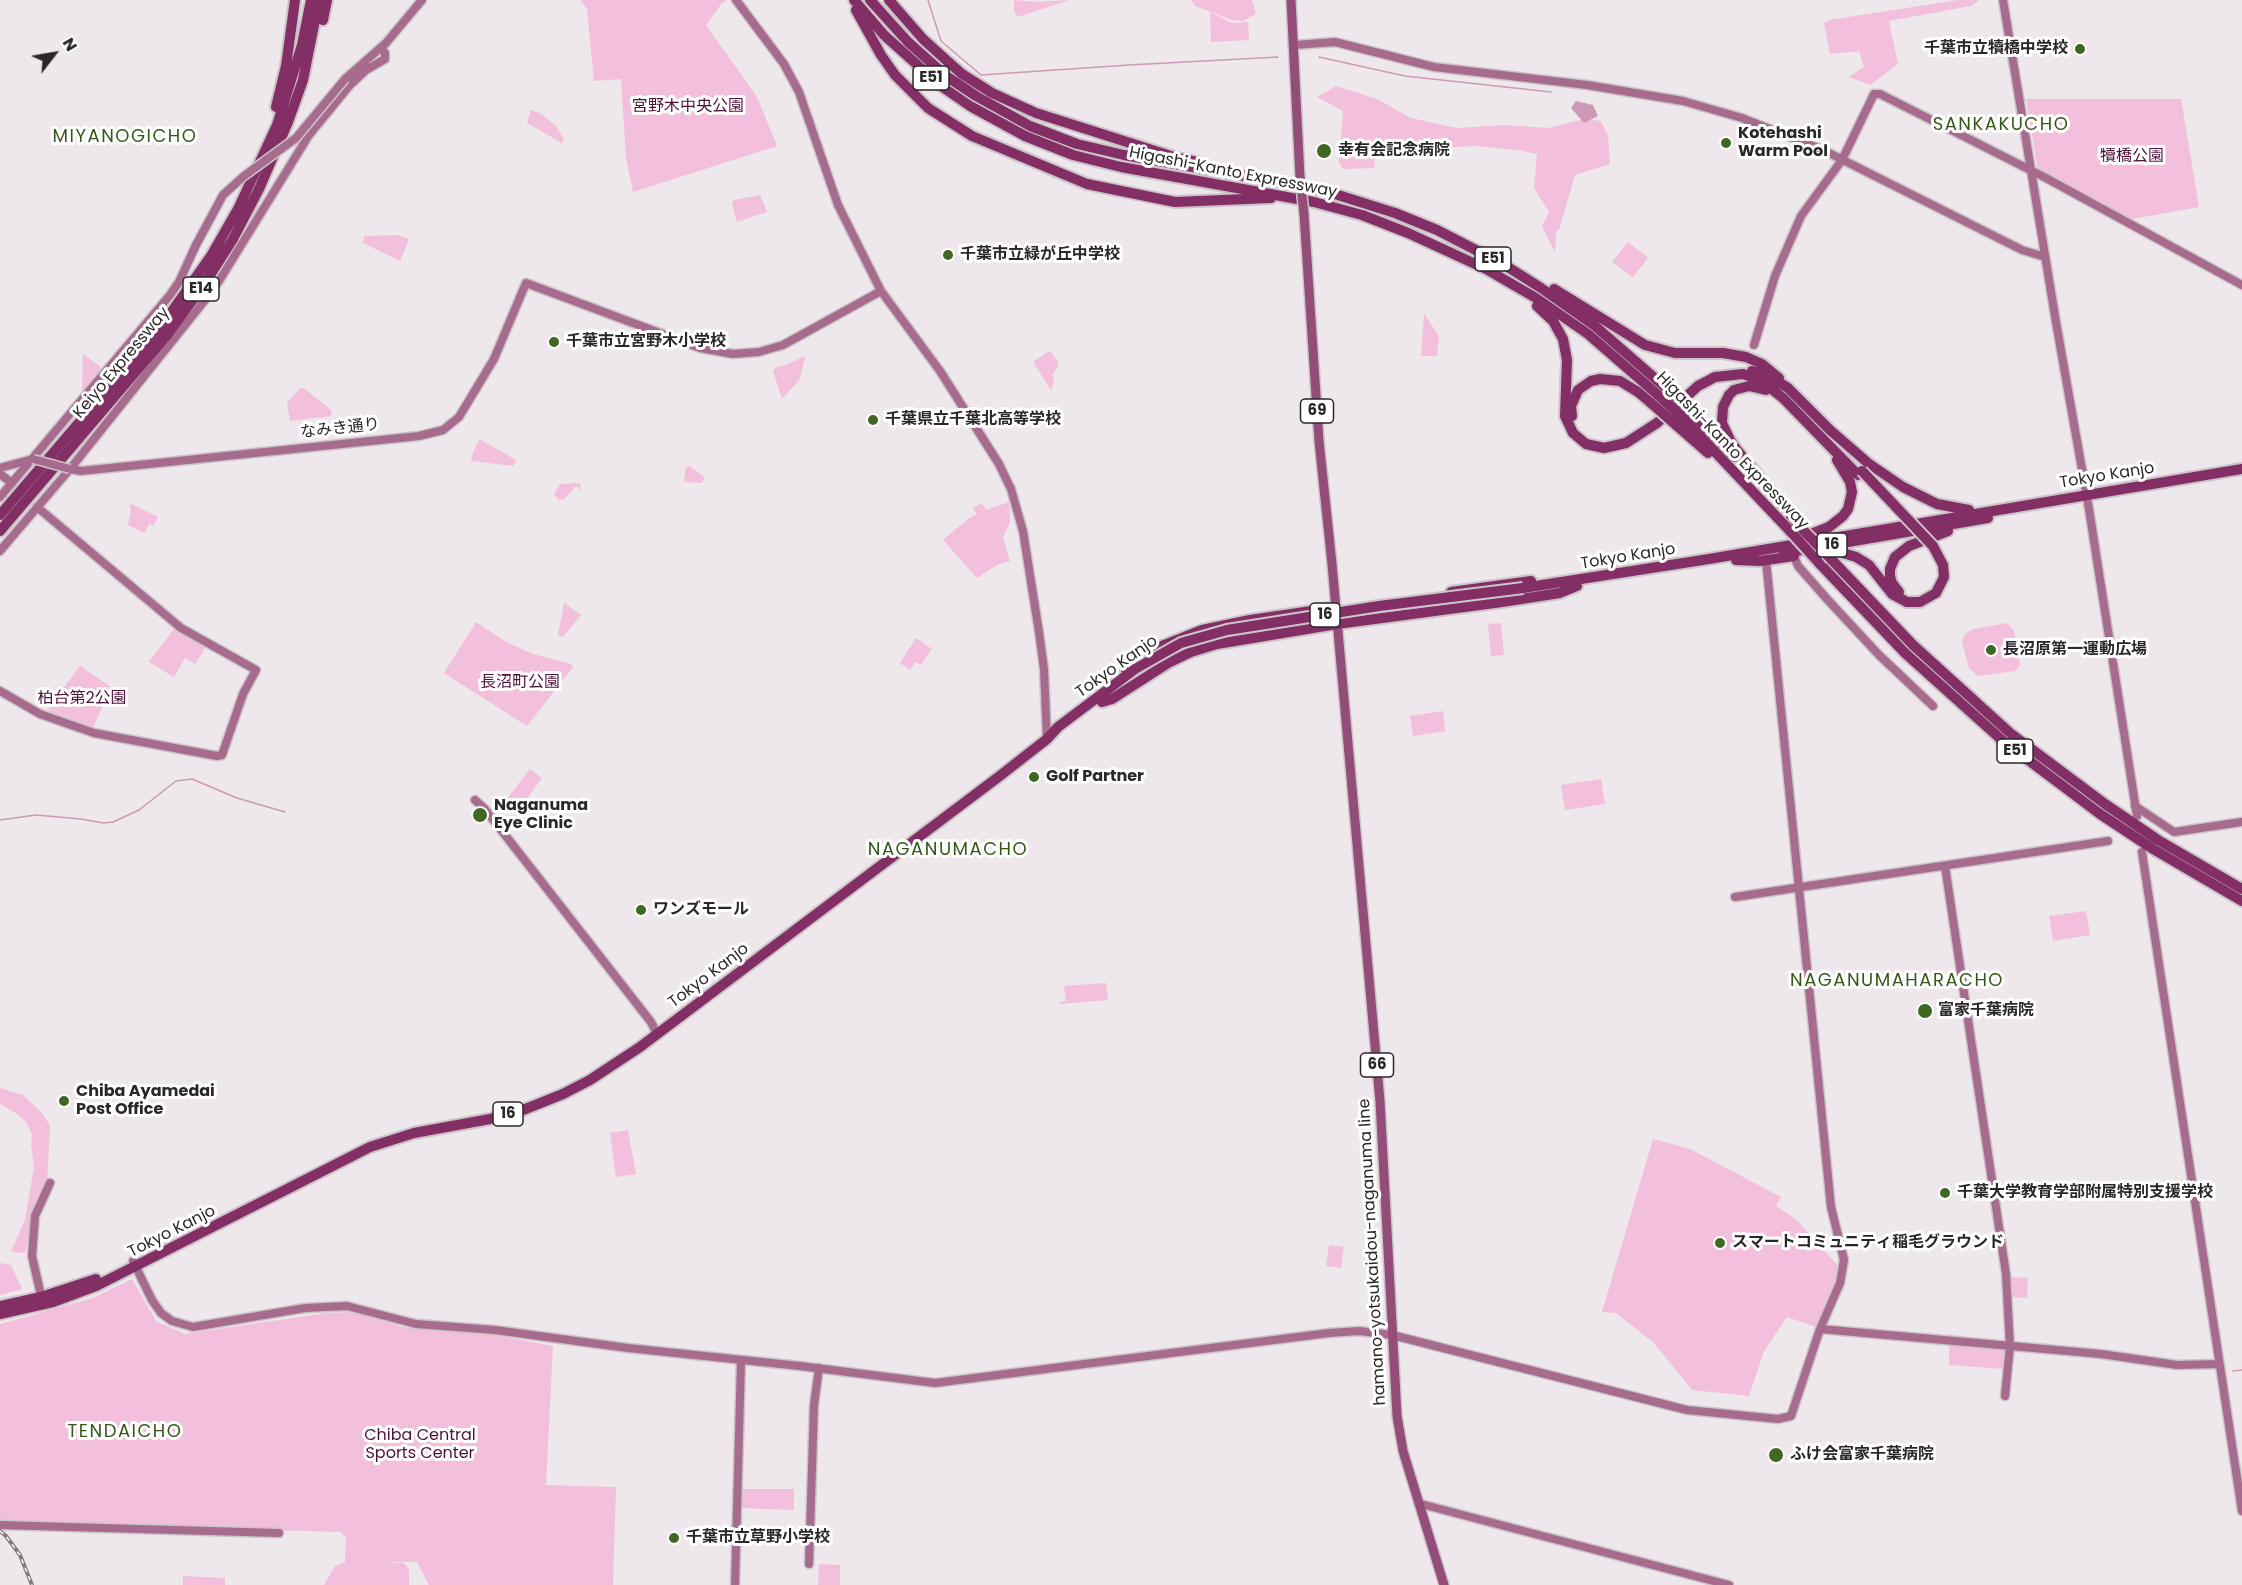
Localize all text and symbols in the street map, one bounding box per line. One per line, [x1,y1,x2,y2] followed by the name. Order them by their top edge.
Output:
[24,24,84,84] north arrow
[57,33,83,56] text: N
[1924,39,2068,59] place label: 千葉市立犢橋中学校
[2073,42,2087,56] marker: 千葉市立犢橋中学校
[913,66,949,90] road number: E51
[632,97,744,117] park label: 宮野木中央公園
[1933,114,2069,136] district label: SANKAKUCHO
[1738,124,1828,162] place label: Kotehashi Warm Pool
[53,126,197,148] district label: MIYANOGICHO
[1719,136,1733,150] marker: Kotehashi Warm Pool
[1338,141,1450,161] place label: 幸有会記念病院
[1315,142,1333,160] marker: 幸有会記念病院
[1128,143,1338,203] street label: Higashi-Kanto Expressway
[2100,147,2164,167] park label: 犢橋公園
[960,245,1120,265] place label: 千葉市立緑が丘中学校
[1475,247,1511,271] road number: E51
[941,248,955,262] marker: 千葉市立緑が丘中学校
[183,277,219,301] road number: E14
[70,304,174,422] street label: Keiyo Expressway
[566,332,726,352] place label: 千葉市立宮野木小学校
[547,335,561,349] marker: 千葉市立宮野木小学校
[1652,368,1812,534] street label: Higashi-Kanto Expressway
[1300,399,1334,423] road number: 69
[885,410,1061,430] place label: 千葉県立千葉北高等学校
[866,413,880,427] marker: 千葉県立千葉北高等学校
[299,415,381,443] street label: なみき通り
[2058,459,2156,493] street label: Tokyo Kanjo
[1817,533,1847,557] road number: 16
[1579,540,1677,574] street label: Tokyo Kanjo
[1310,603,1340,627] road number: 16
[1072,632,1162,702] street label: Tokyo Kanjo
[2003,640,2147,660] place label: 長沼原第一運動広場
[1984,643,1998,657] marker: 長沼原第一運動広場
[480,673,560,693] park label: 長沼町公園
[37,689,127,709] park label: 柏台第2公園
[1997,739,2033,763] road number: E51
[1046,767,1144,787] place label: Golf Partner
[1027,770,1041,784] marker: Golf Partner
[494,796,588,834] place label: Naganuma Eye Clinic
[471,806,489,824] marker: Naganuma Eye Clinic
[868,839,1028,861] district label: NAGANUMACHO
[653,900,749,920] place label: ワンズモール
[634,903,648,917] marker: ワンズモール
[665,940,753,1012] street label: Tokyo Kanjo
[1790,970,2004,992] district label: NAGANUMAHARACHO
[1938,1001,2034,1021] place label: 富家千葉病院
[1916,1002,1934,1020] marker: 富家千葉病院
[1360,1053,1394,1077] road number: 66
[76,1082,215,1120] place label: Chiba Ayamedai Post Office
[57,1094,71,1108] marker: Chiba Ayamedai Post Office
[1355,1098,1391,1406] street label: hamano-yotsukaidou-naganuma line
[493,1102,523,1126] road number: 16
[1957,1183,2213,1203] place label: 千葉大学教育学部附属特別支援学校
[1938,1186,1952,1200] marker: 千葉大学教育学部附属特別支援学校
[125,1202,219,1262] street label: Tokyo Kanjo
[1732,1233,2004,1253] place label: スマートコミュニティ稲毛グラウンド
[1713,1236,1727,1250] marker: スマートコミュニティ稲毛グラウンド
[68,1421,182,1443] district label: TENDAICHO
[364,1426,476,1464] park label: Chiba Central Sports Center
[1790,1445,1934,1465] place label: ふけ会富家千葉病院
[1767,1446,1785,1464] marker: ふけ会富家千葉病院
[686,1528,830,1548] place label: 千葉市立草野小学校
[667,1531,681,1545] marker: 千葉市立草野小学校

